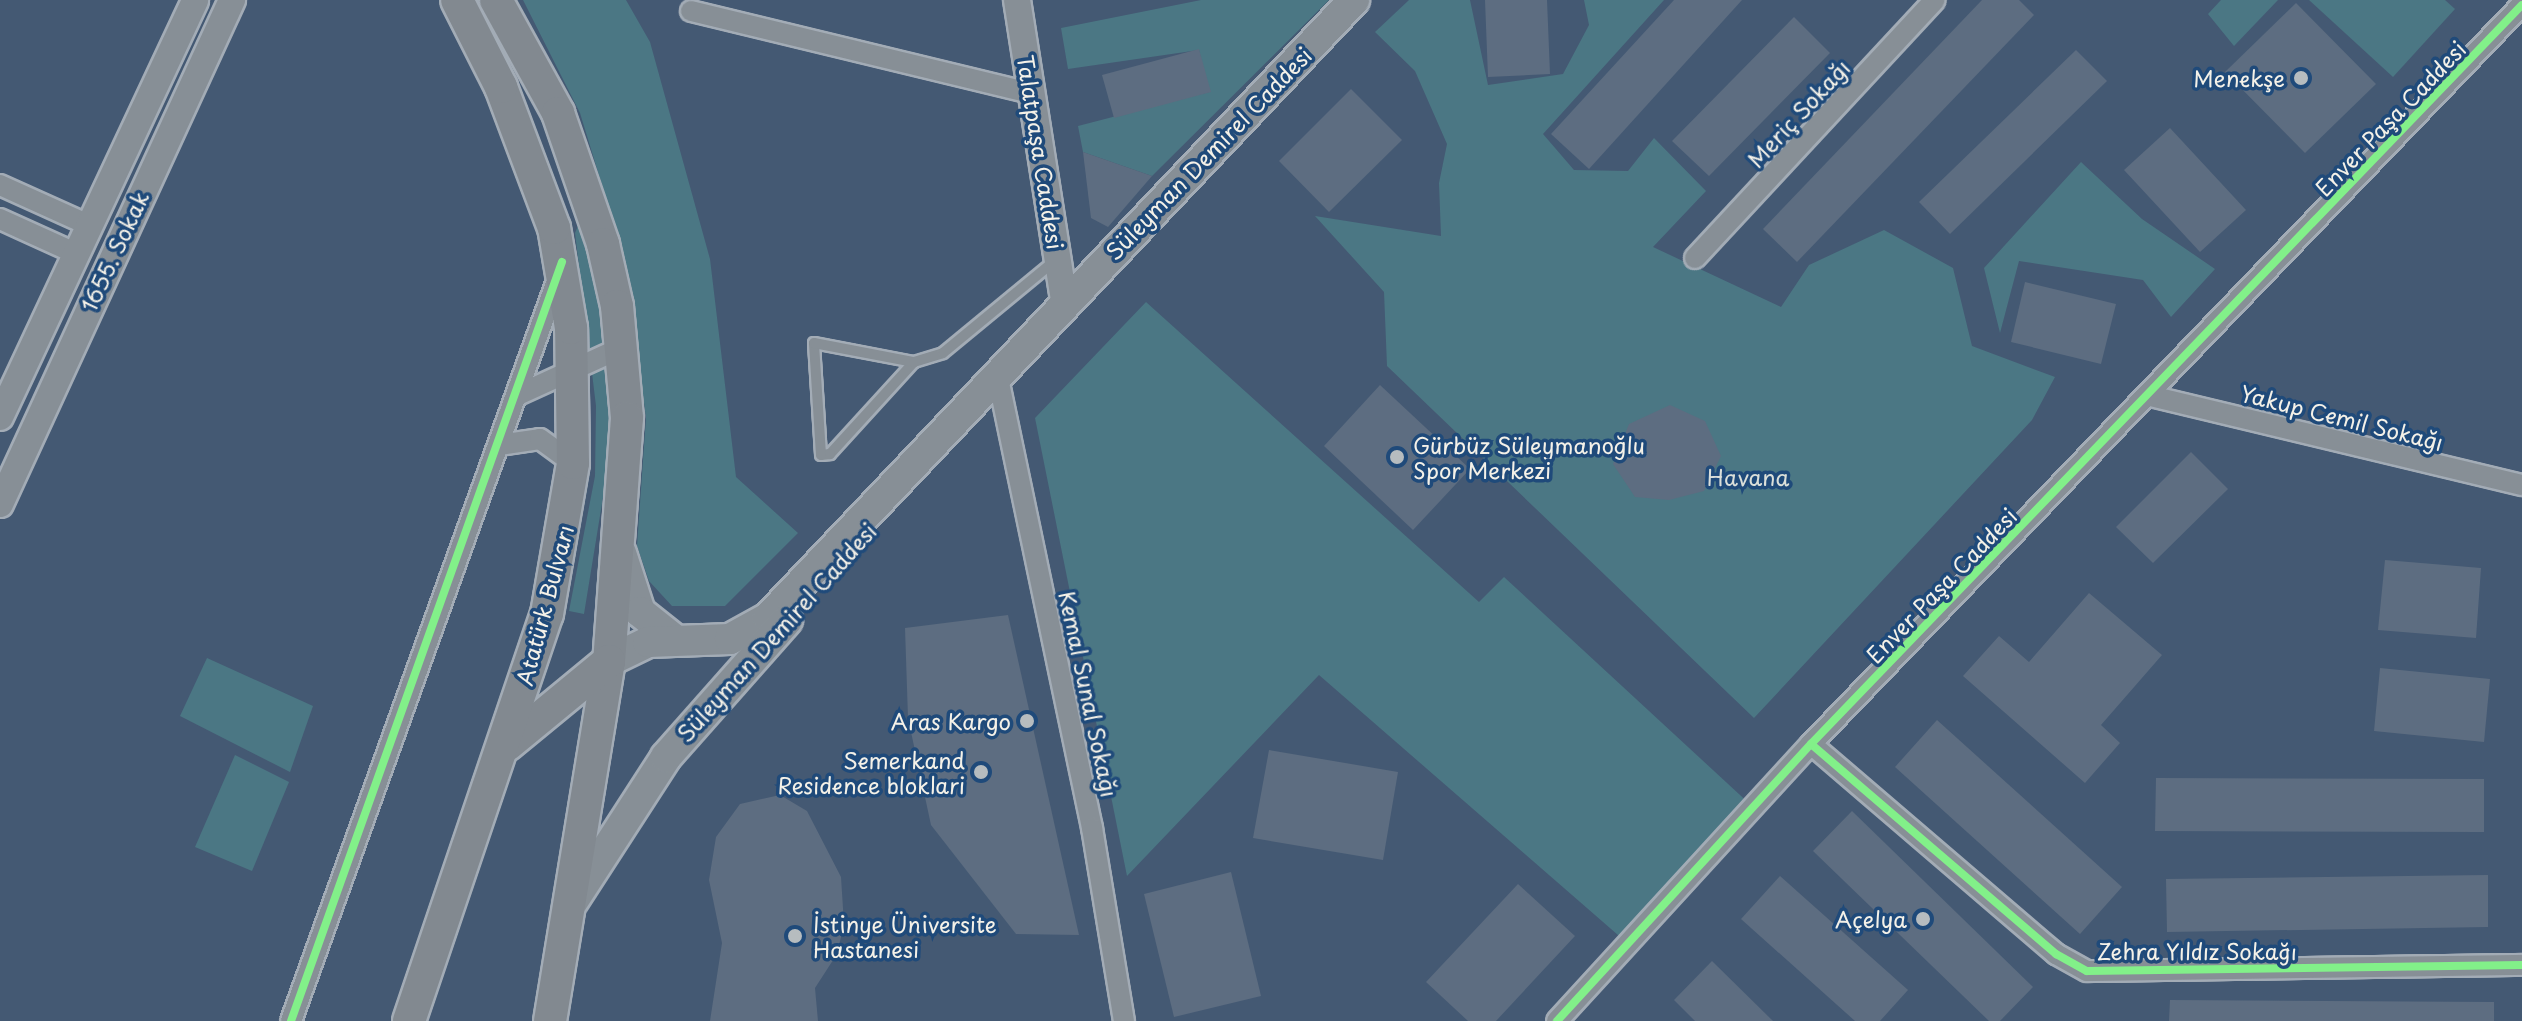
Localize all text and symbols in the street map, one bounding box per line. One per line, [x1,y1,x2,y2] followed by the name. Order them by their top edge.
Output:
[2309,34,2471,202] street label: Enver Paşa Caddesi
[1100,41,1316,265] street label: Süleyman Demirel Caddesi
[1013,54,1069,250] street label: Talatpaşa Caddesi
[1741,54,1855,172] street label: Meriç Sokağı
[2193,65,2285,91] place label: Menekşe
[2292,69,2310,87] marker: Menekşe
[75,186,153,316] street label: 1655. Sokak
[2237,379,2447,455] street label: Yakup Cemil Sokağı
[1413,431,1643,482] place label: Gürbüz Süleymanoğlu Spor Merkezi
[1388,448,1406,466] marker: Gürbüz Süleymanoğlu Spor Merkezi
[1707,464,1789,490] park label: Havana
[1860,501,2022,669] street label: Enver Paşa Caddesi
[671,517,881,747] street label: Süleyman Demirel Caddesi
[510,521,578,689] street label: Atatürk Bulvarı
[1054,589,1124,799] street label: Kemal Sunal Sokağı
[889,708,1011,734] place label: Aras Kargo
[1018,712,1036,730] marker: Aras Kargo
[777,746,965,798] place label: Semerkand Residence bloklari
[972,763,990,781] marker: Semerkand Residence bloklari
[1835,906,1907,932] place label: Açelya
[813,910,996,962] place label: İstinye Üniversite Hastanesi
[1914,910,1932,928] marker: Açelya
[784,925,806,947] marker: İstinye Üniversite Hastanesi
[2096,938,2298,964] street label: Zehra Yıldız Sokağı

